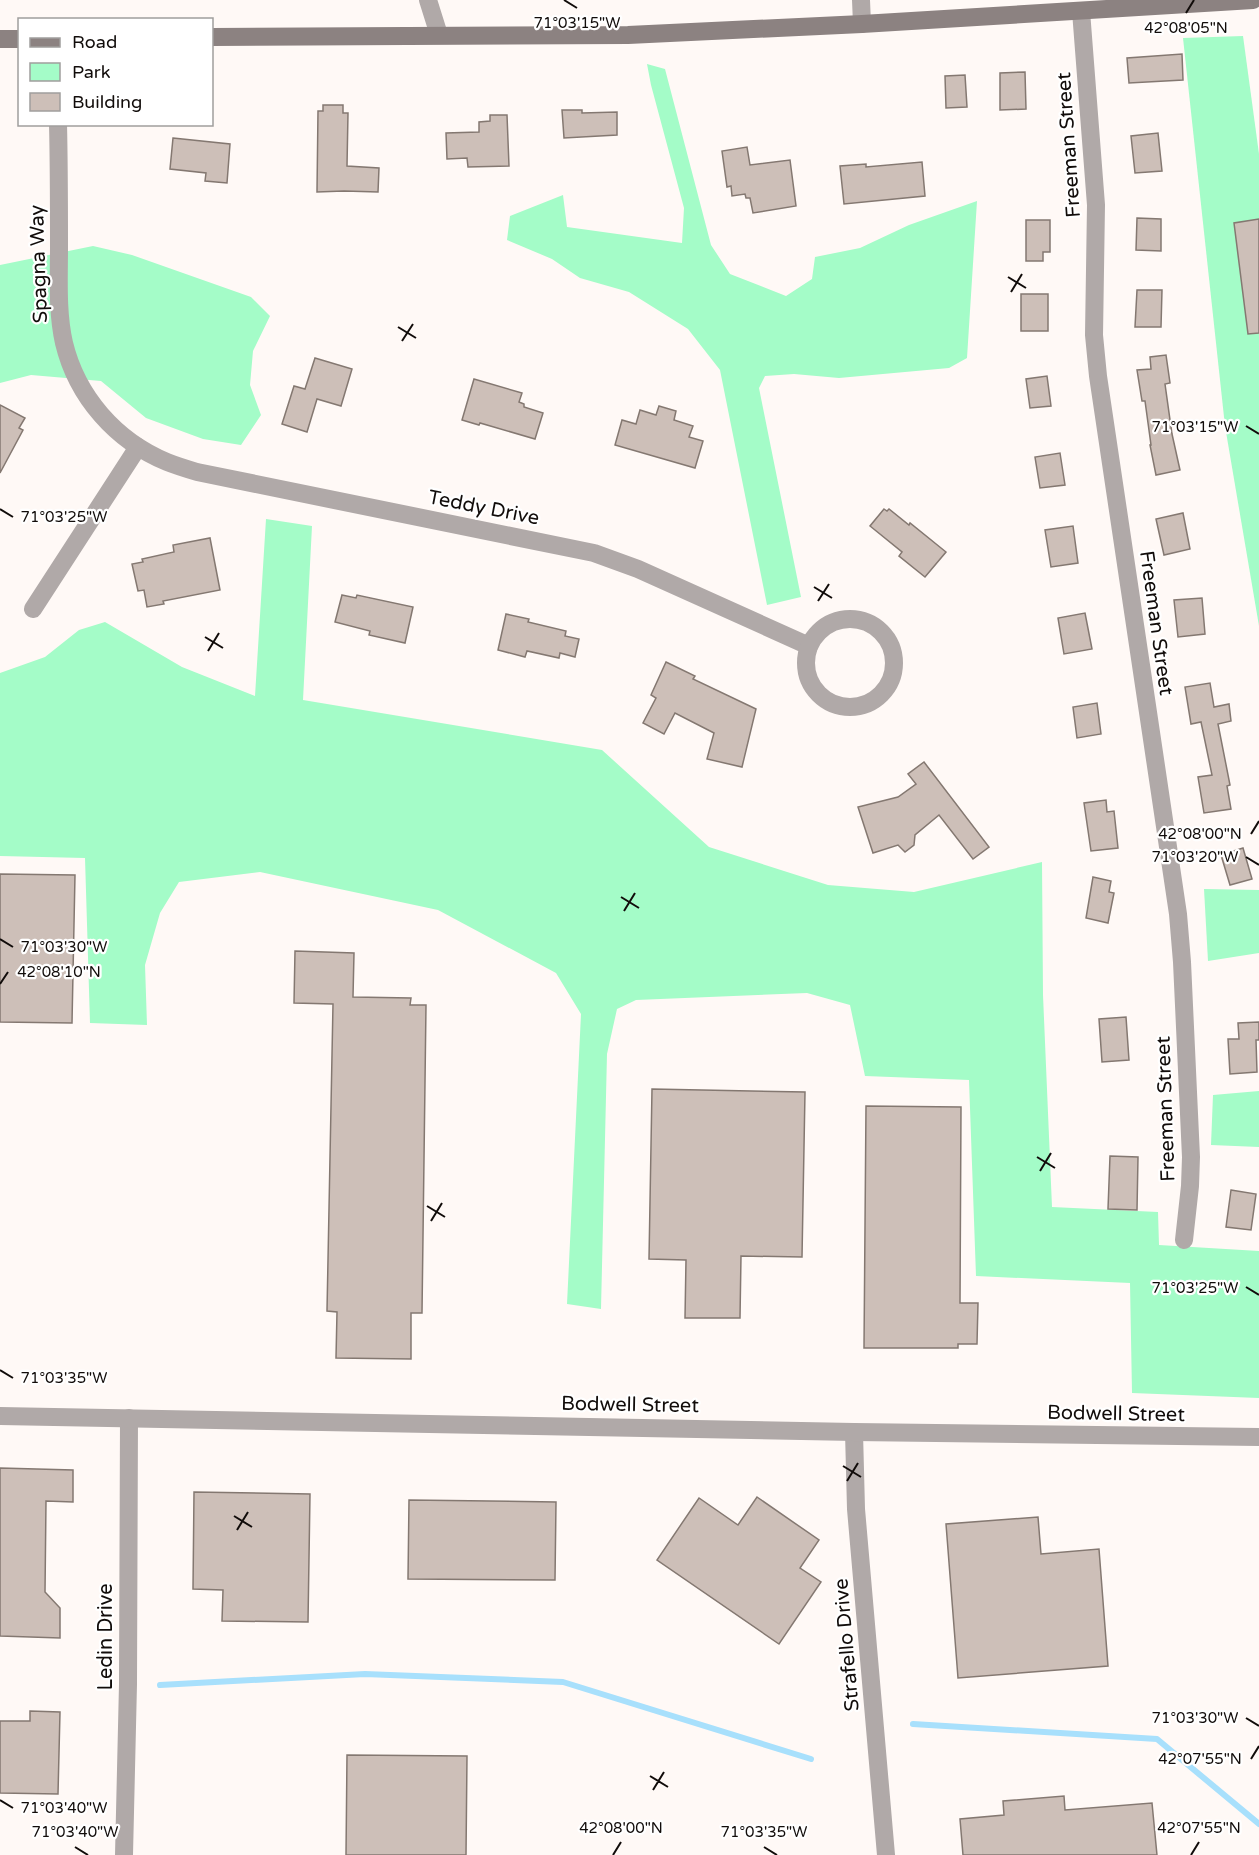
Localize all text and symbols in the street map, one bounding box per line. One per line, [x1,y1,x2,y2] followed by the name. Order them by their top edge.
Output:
[534,14,620,32] text: 71°03'15"W
[18,18,213,126] legend
[1144,19,1228,37] text: 42°08'05"N
[72,31,117,53] text: Road
[72,61,111,83] text: Park
[1052,71,1086,218] street label: Freeman Street
[72,91,142,113] text: Building
[25,204,53,324] street label: Spagna Way
[1152,418,1238,436] text: 71°03'15"W
[426,485,541,531] street label: Teddy Drive
[21,508,107,526] text: 71°03'25"W
[1134,549,1178,697] street label: Freeman Street
[1158,825,1242,843] text: 42°08'00"N
[1152,848,1238,866] text: 71°03'20"W
[21,938,107,956] text: 71°03'30"W
[17,963,101,981] text: 42°08'10"N
[1151,1035,1181,1182] street label: Freeman Street
[1152,1279,1238,1297] text: 71°03'25"W
[21,1369,107,1387] text: 71°03'35"W
[561,1392,699,1418] street label: Bodwell Street
[1047,1401,1185,1427] street label: Bodwell Street
[829,1578,865,1712] street label: Strafello Drive
[94,1583,118,1691] street label: Ledin Drive
[1152,1709,1238,1727] text: 71°03'30"W
[1158,1750,1242,1768] text: 42°07'55"N
[21,1799,107,1817] text: 71°03'40"W
[579,1819,663,1837] text: 42°08'00"N
[1157,1819,1241,1837] text: 42°07'55"N
[32,1823,118,1841] text: 71°03'40"W
[721,1823,807,1841] text: 71°03'35"W

